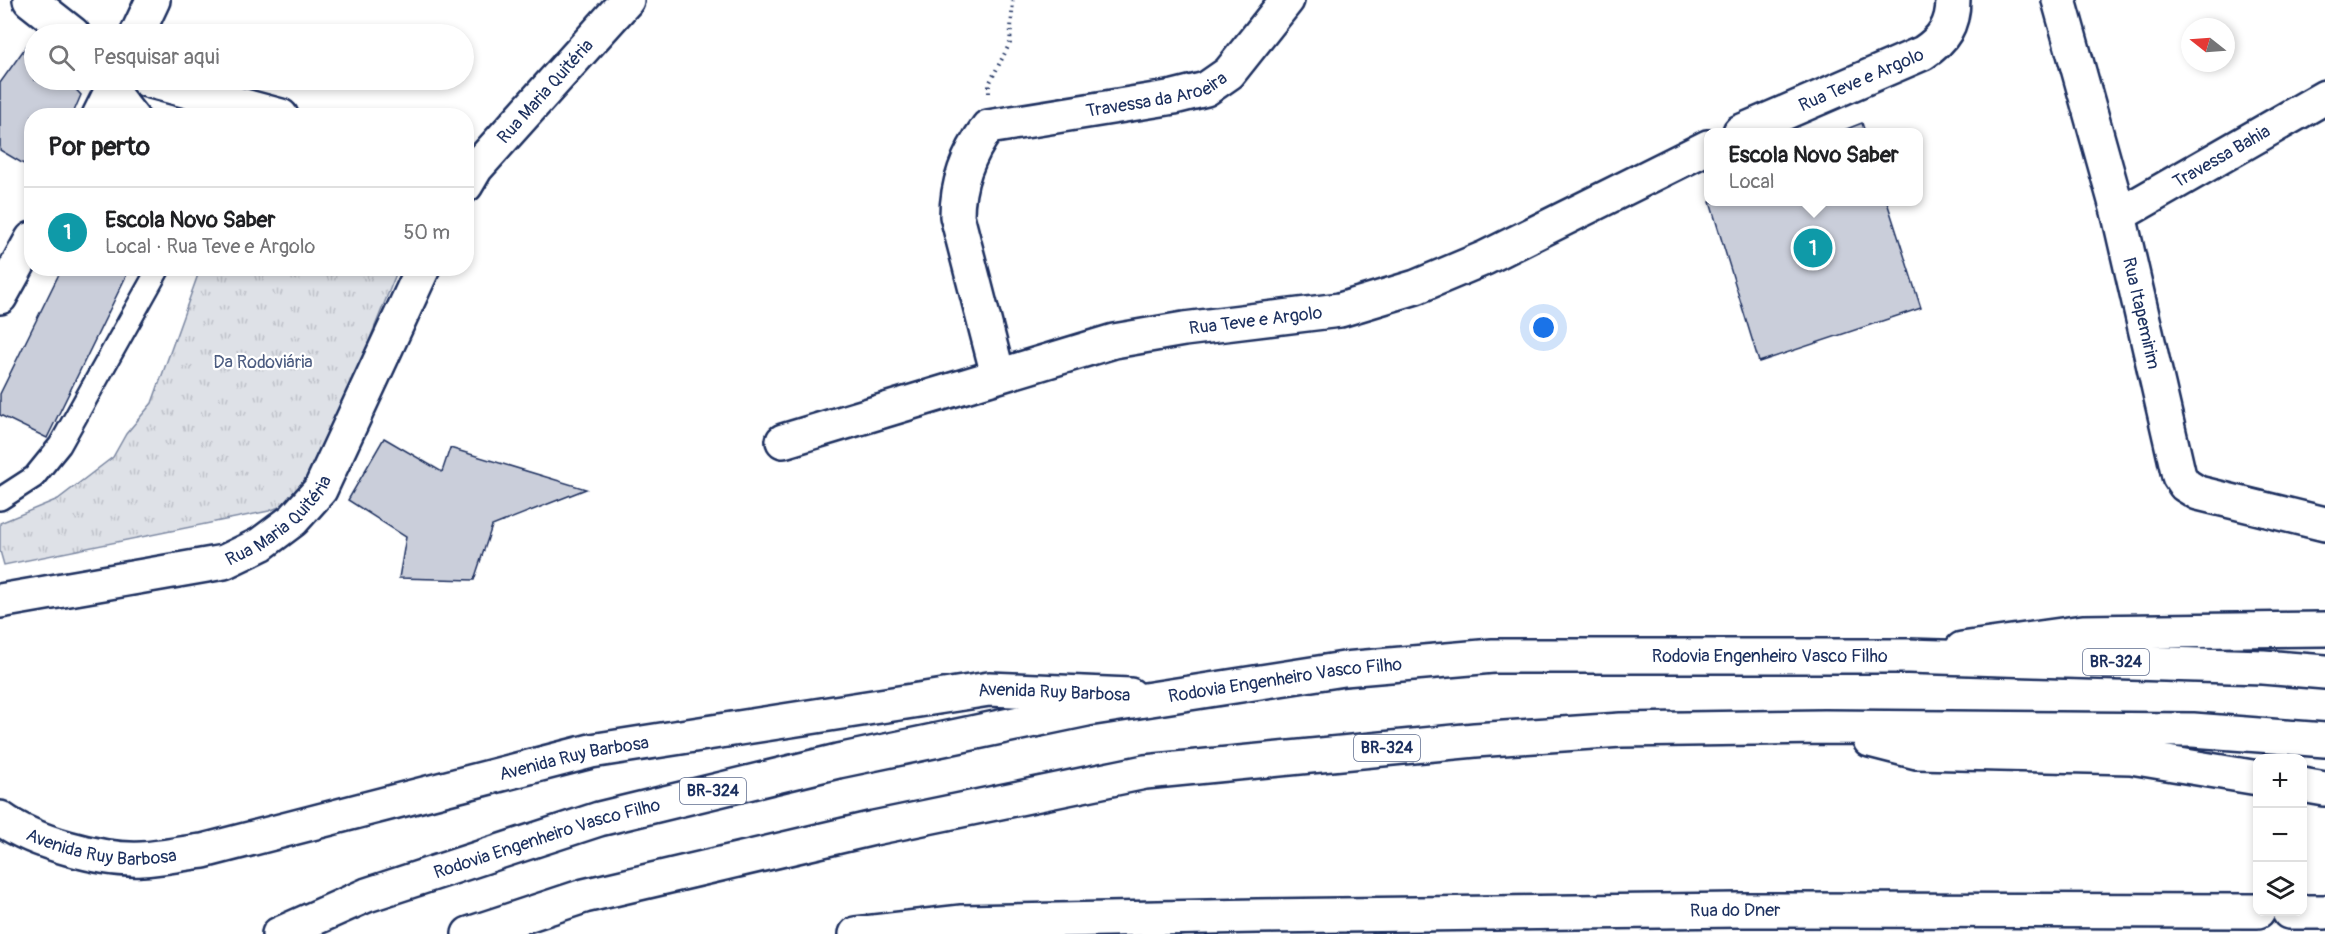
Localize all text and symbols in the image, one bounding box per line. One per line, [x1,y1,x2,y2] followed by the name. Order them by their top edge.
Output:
[2181,18,2235,72] north arrow
[24,24,474,90] search box
[492,34,598,148] street label: Rua Maria Quitéria
[45,41,78,74] icon: search
[1795,42,1928,117] street label: Rua Teve e Argolo
[93,43,219,71] text: Pesquisar aqui
[1084,66,1231,123] street label: Travessa da Aroeira
[2169,119,2274,193] street label: Travessa Bahia
[1704,128,1923,206] popup
[48,131,150,163] text: Por perto
[1728,141,1899,169] text: Escola Novo Saber
[1728,169,1775,194] text: Local
[105,206,275,234] text: Escola Novo Saber
[64,220,71,245] text: 1
[403,220,450,245] text: 50 m
[1794,226,1832,270] pin: 1
[105,234,315,259] text: Local · Rua Teve e Argolo
[2118,255,2166,371] street label: Rua Itapemirim
[1188,301,1324,340] street label: Rua Teve e Argolo
[1529,313,1558,342] your location
[213,351,313,374] park label: Da Rodoviária
[222,472,337,571] street label: Rua Maria Quitéria
[1652,645,1888,668] street label: Rodovia Engenheiro Vasco Filho
[2083,649,2149,675] road number: BR-324
[1167,652,1403,708] street label: Rodovia Engenheiro Vasco Filho
[976,677,1131,707] street label: Avenida Ruy Barbosa
[497,731,650,786] street label: Avenida Ruy Barbosa
[1354,735,1420,761] road number: BR-324
[2253,754,2307,916] map controls
[2253,754,2307,808] button: +
[680,778,746,804] road number: BR-324
[431,793,663,884] street label: Rodovia Engenheiro Vasco Filho
[2253,808,2307,862] button: −
[23,823,178,871] street label: Avenida Ruy Barbosa
[2253,862,2307,916] button: layers
[1690,898,1781,922] street label: Rua do Dner

